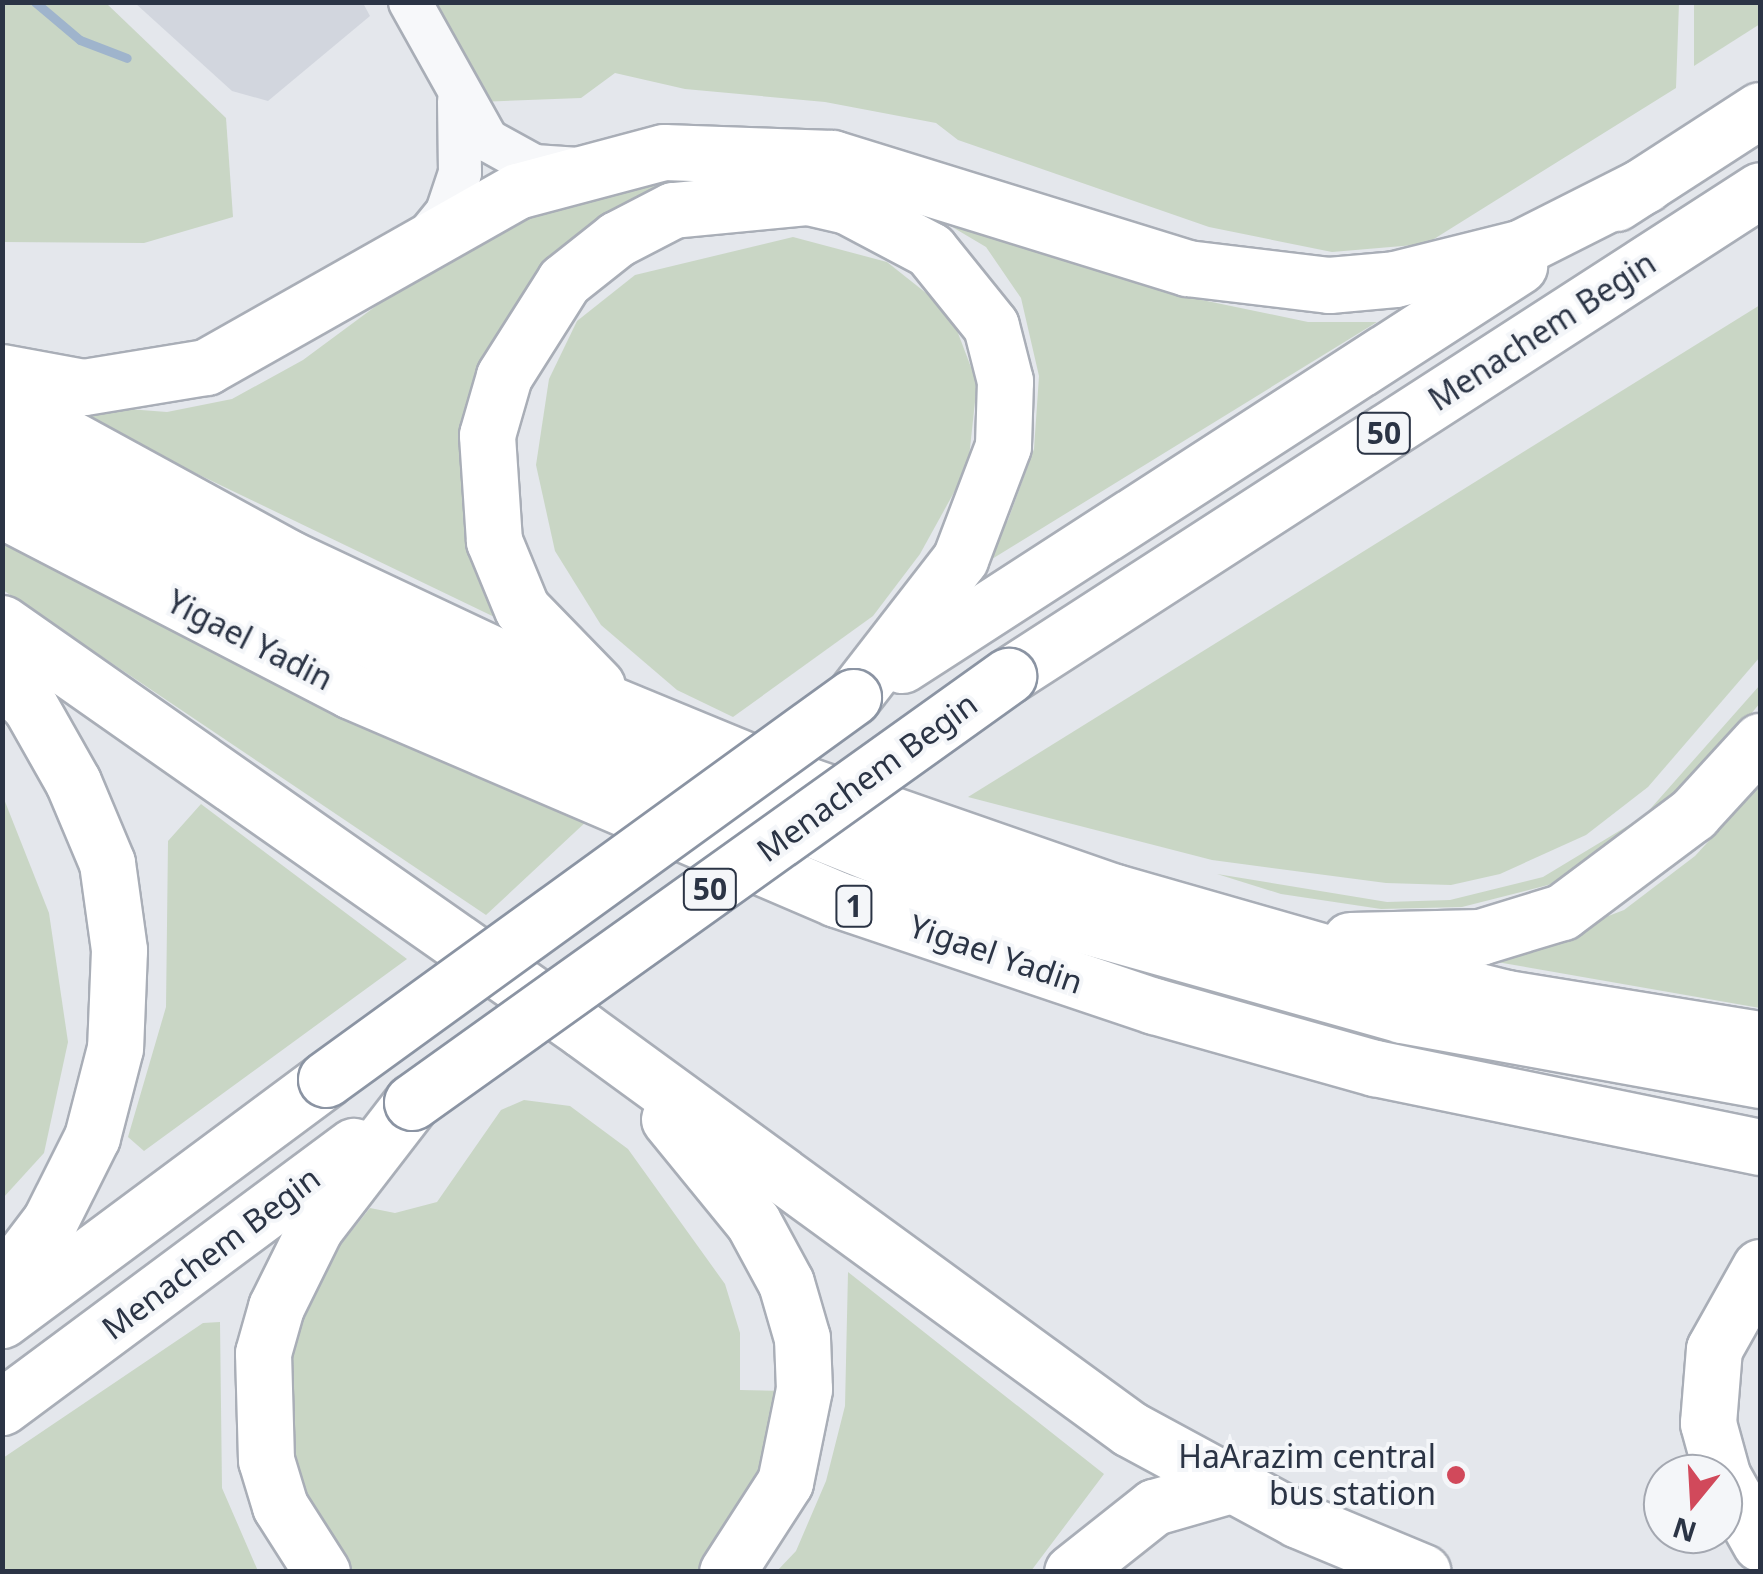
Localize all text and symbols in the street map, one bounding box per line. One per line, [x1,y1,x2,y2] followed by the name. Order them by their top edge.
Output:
[1421,243,1663,419] street label: Menachem Begin
[1356,408,1412,458] road number: 50
[161,582,339,698] street label: Yigael Yadin
[749,684,985,870] street label: Menachem Begin
[682,864,738,914] road number: 50
[834,881,874,931] road number: 1
[904,906,1088,1002] street label: Yigael Yadin
[95,1159,327,1347] street label: Menachem Begin
[1178,1438,1436,1513] place label: HaArazim central bus station
[1643,1454,1743,1554] north arrow
[1445,1464,1467,1486] marker: HaArazim central bus station
[1668,1509,1701,1552] text: N

